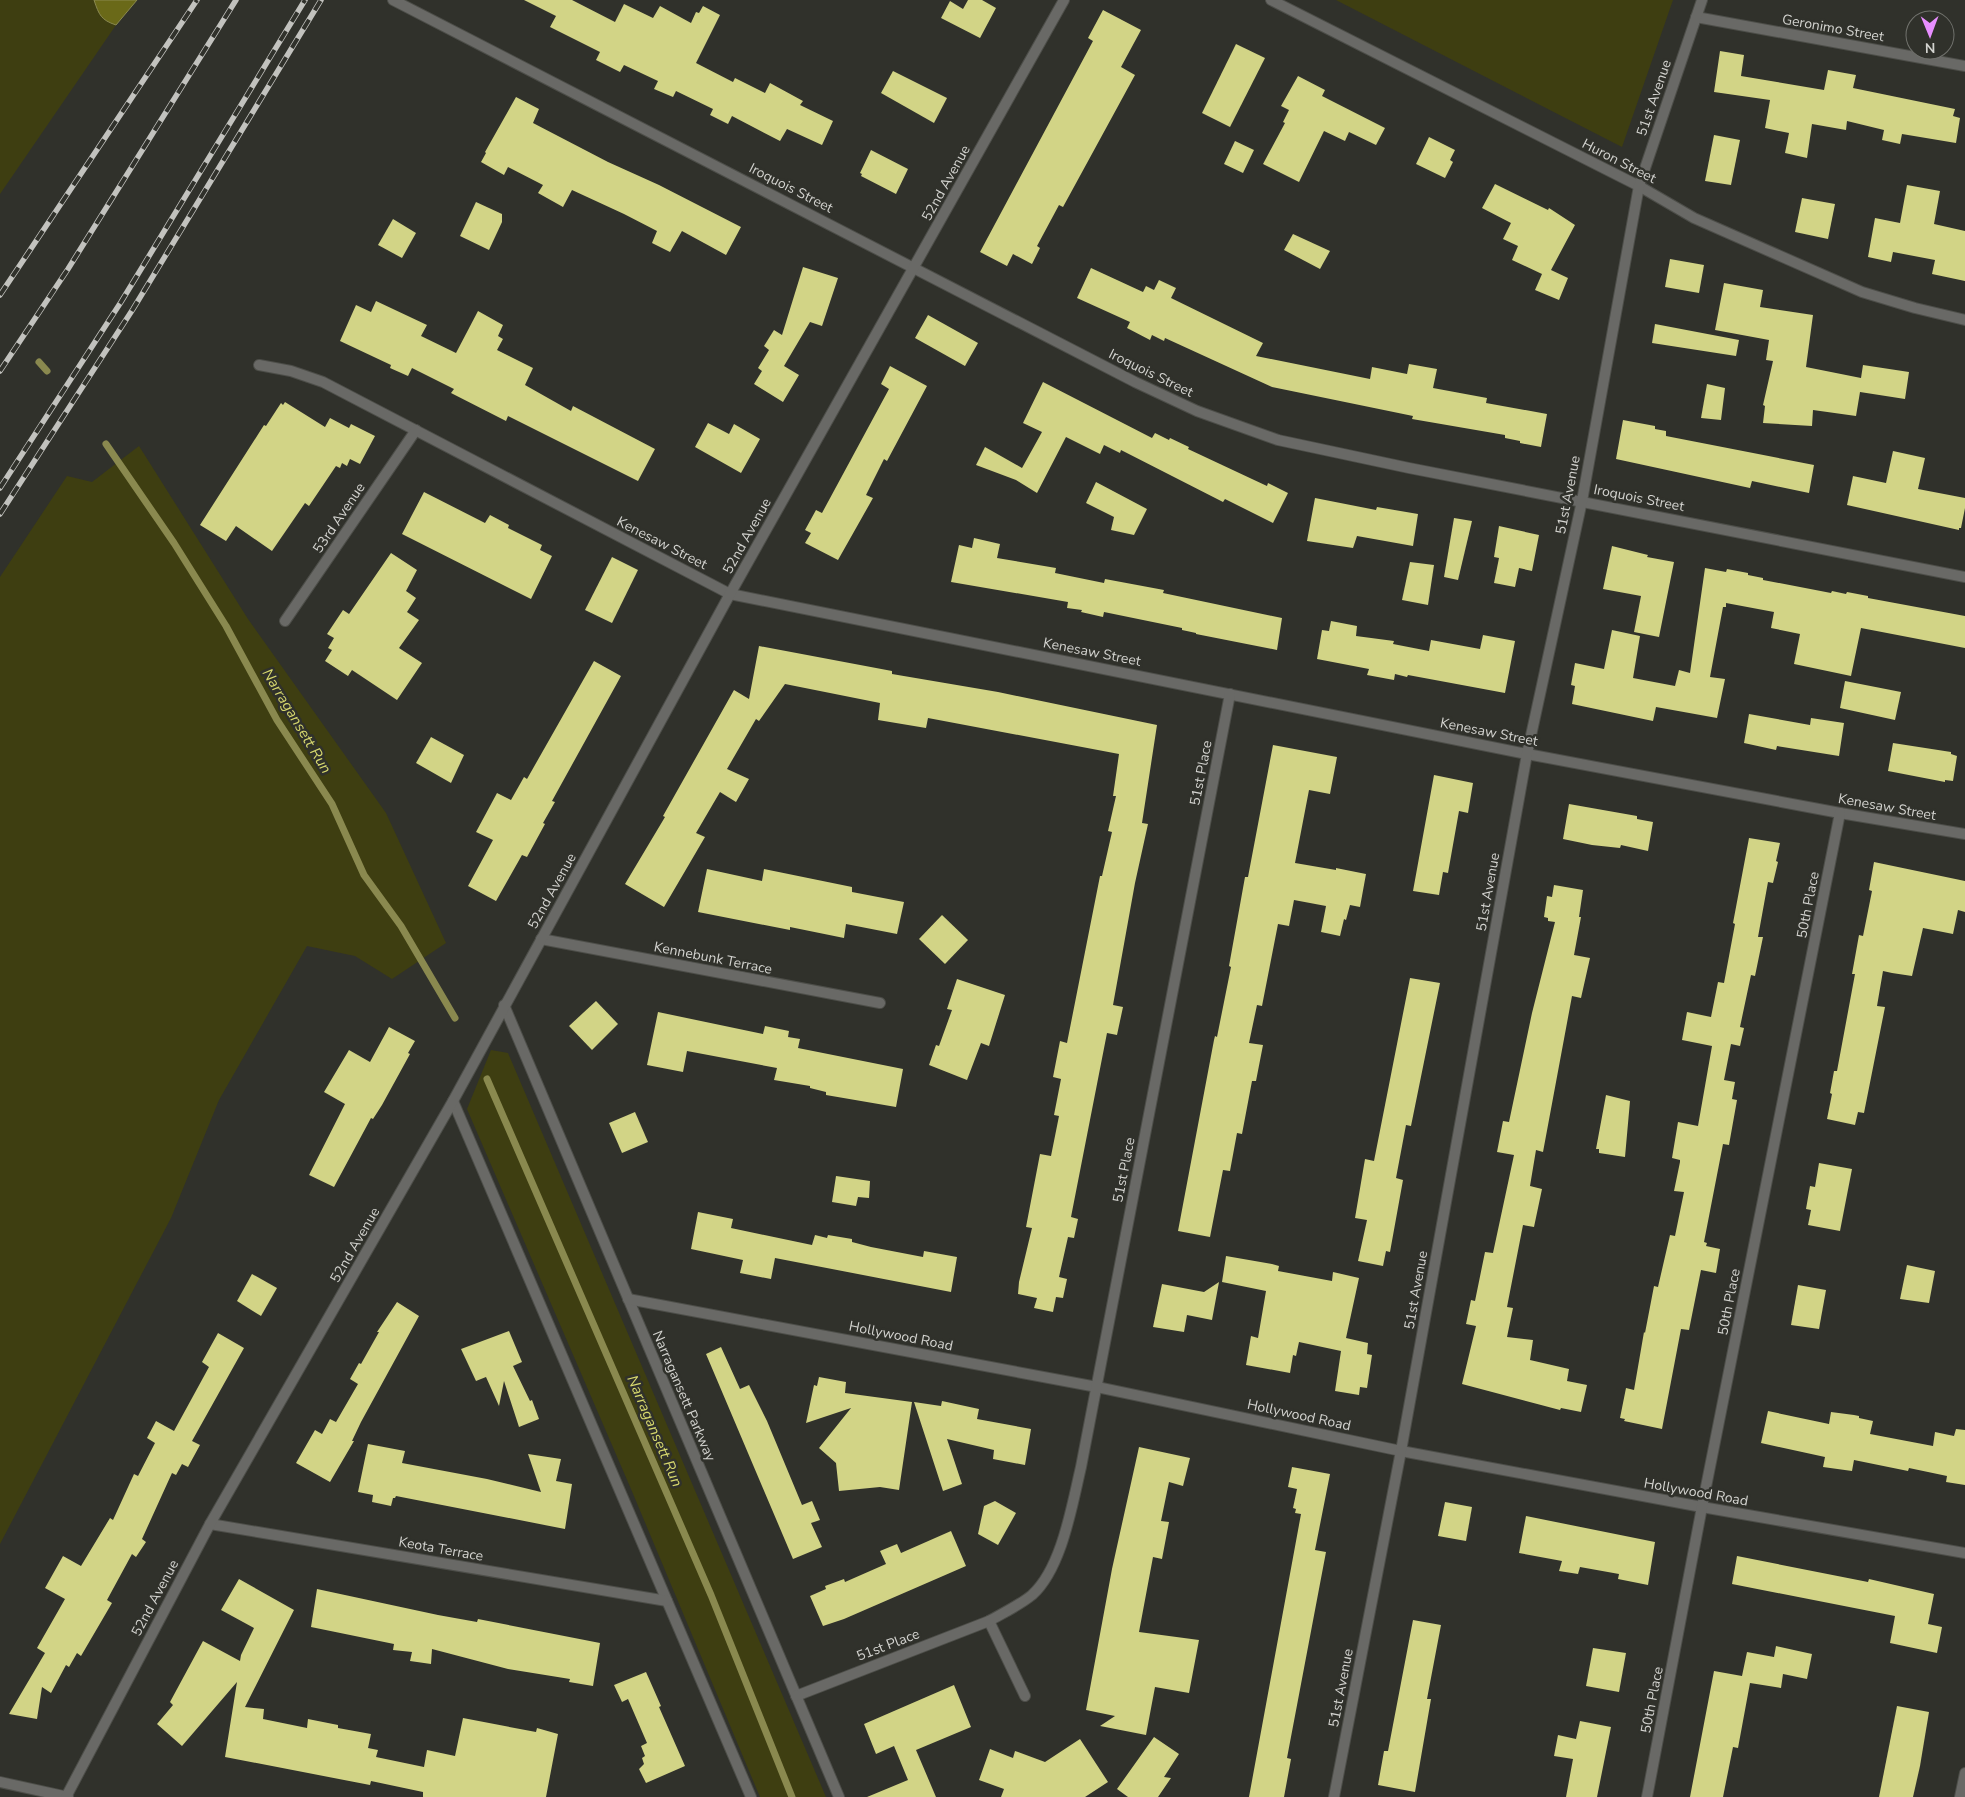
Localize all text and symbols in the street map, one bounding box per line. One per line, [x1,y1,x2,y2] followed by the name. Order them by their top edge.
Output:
[1781,10,1885,46] street label: Geronimo Street
[1905,10,1955,60] north arrow
[1925,38,1936,57] text: N
[1632,57,1676,139] street label: 51st Avenue
[1579,134,1659,188] street label: Huron Street
[917,142,975,224] street label: 52nd Avenue
[746,159,836,217] street label: Iroquois Street
[1106,344,1197,402] street label: Iroquois Street
[1551,454,1585,536] street label: 51st Avenue
[308,479,370,557] street label: 53rd Avenue
[1592,480,1686,516] street label: Iroquois Street
[718,495,776,577] street label: 52nd Avenue
[614,512,711,574] street label: Kenesaw Street
[1042,633,1143,671] street label: Kenesaw Street
[258,665,336,777] water label: Narragansett Run
[1439,713,1540,751] street label: Kenesaw Street
[1185,739,1217,807] street label: 51st Place
[1837,789,1938,825] street label: Kenesaw Street
[523,850,581,932] street label: 52nd Avenue
[1472,851,1504,933] street label: 51st Avenue
[1792,870,1824,940] street label: 50th Place
[652,937,774,979] street label: Kennebunk Terrace
[1108,1136,1140,1204] street label: 51st Place
[326,1204,384,1286] street label: 52nd Avenue
[1400,1249,1432,1331] street label: 51st Avenue
[1713,1267,1745,1337] street label: 50th Place
[847,1317,955,1355] street label: Hollywood Road
[648,1328,720,1465] street label: Narragansett Parkway
[623,1372,687,1490] water label: Narragansett Run
[1245,1395,1353,1435] street label: Hollywood Road
[1642,1473,1750,1511] street label: Hollywood Road
[397,1532,485,1566] street label: Keota Terrace
[127,1556,183,1640] street label: 52nd Avenue
[854,1624,922,1666] street label: 51st Place
[1324,1647,1358,1729] street label: 51st Avenue
[1636,1665,1668,1735] street label: 50th Place

